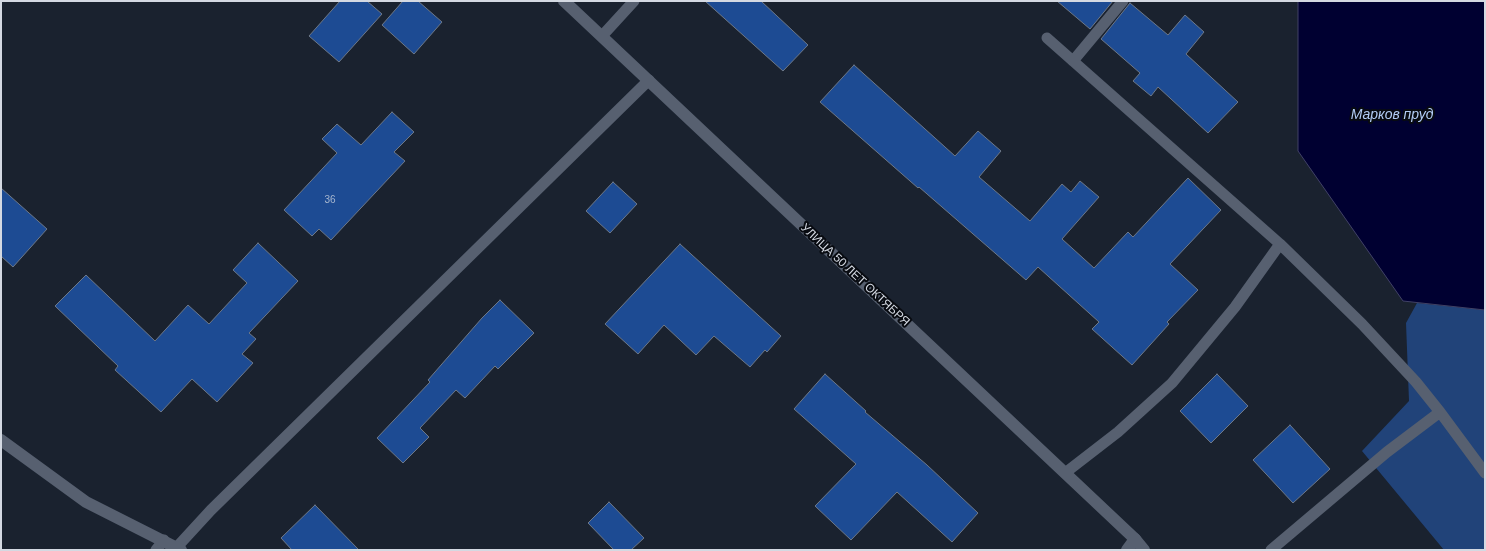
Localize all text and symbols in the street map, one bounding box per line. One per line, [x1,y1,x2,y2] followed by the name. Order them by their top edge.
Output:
[1351,107,1433,123] water label: Марков пруд
[324,194,336,206] house number: 36
[798,221,912,329] street label: УЛИЦА 50 ЛЕТ ОКТЯБРЯ

